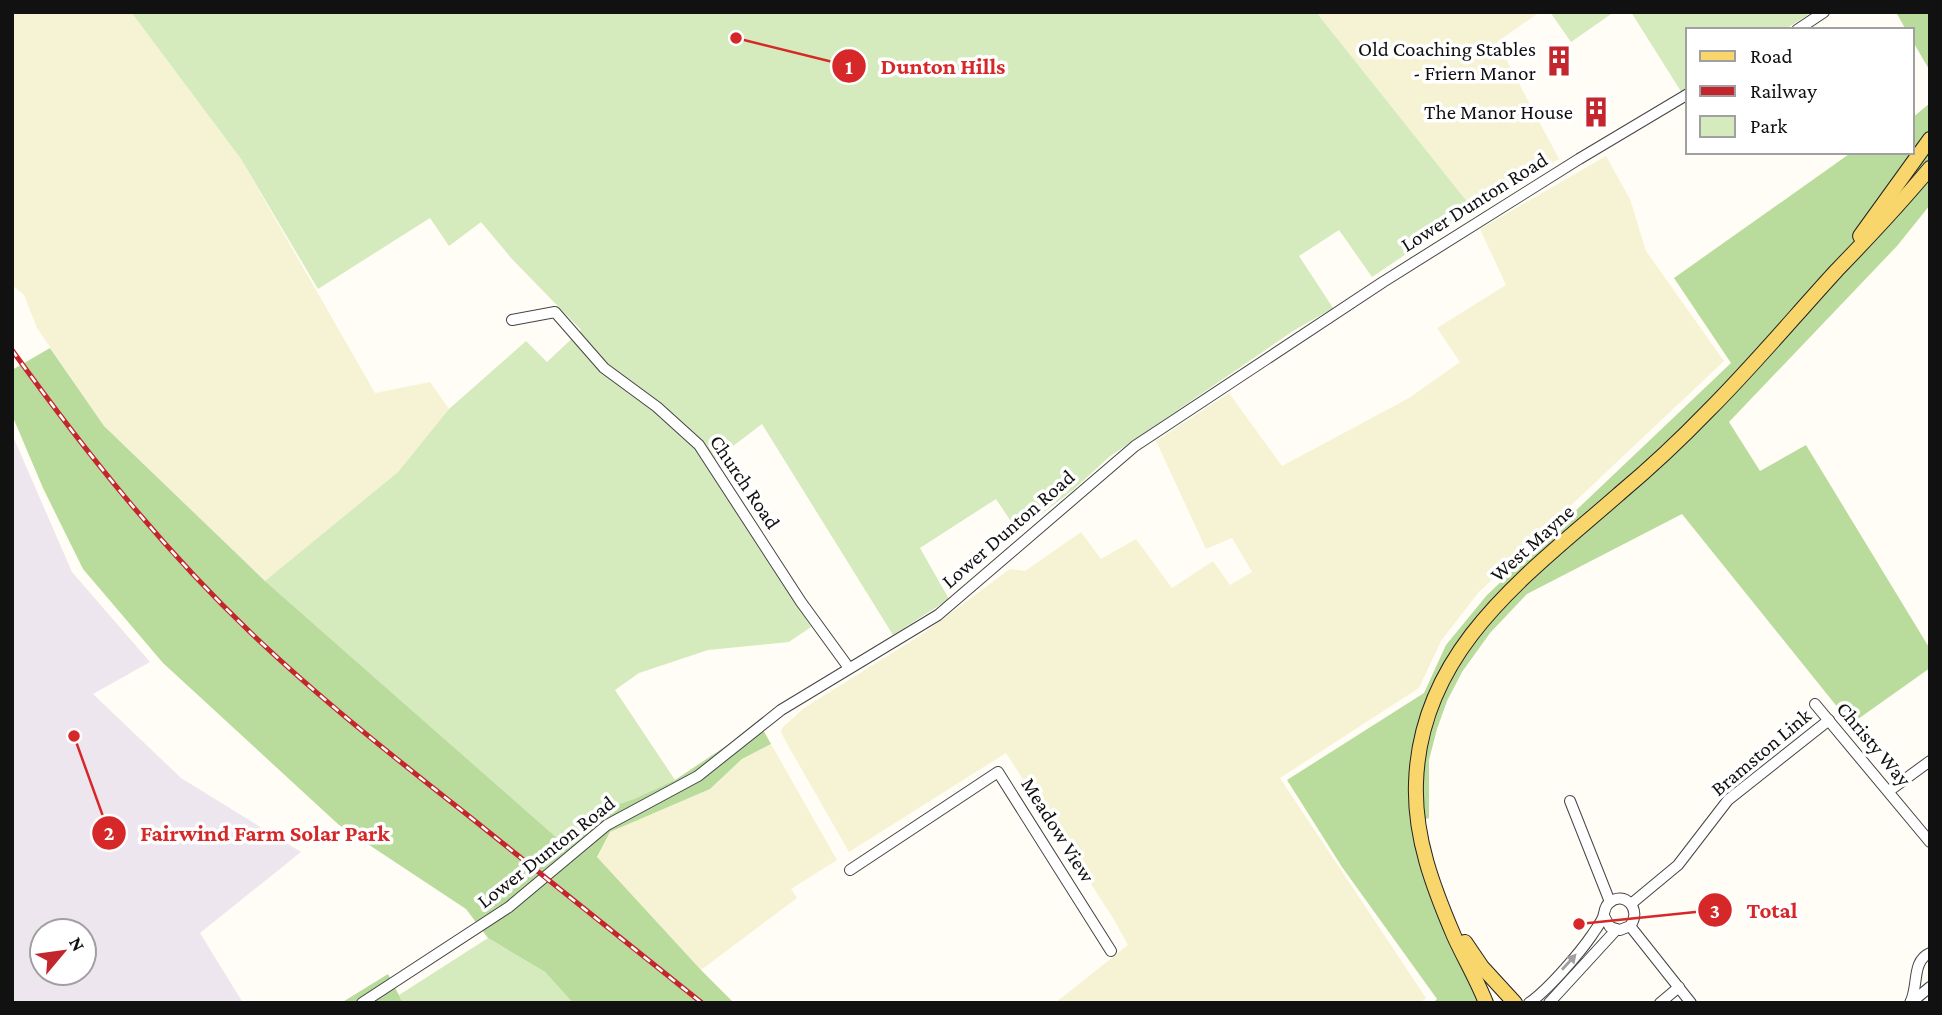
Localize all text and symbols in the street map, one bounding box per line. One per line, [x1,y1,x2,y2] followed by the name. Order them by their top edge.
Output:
[1686,28,1914,154] legend
[1358,37,1537,85] place label: Old Coaching Stables - Friern Manor
[832,44,1019,88] callout: Dunton Hills
[1542,44,1576,78] building icon: Old Coaching Stables - Friern Manor
[1750,44,1793,68] text: Road
[881,53,1005,79] text: Dunton Hills
[845,55,853,79] text: 1
[1750,79,1817,103] text: Railway
[1579,95,1613,129] building icon: The Manor House
[1424,100,1573,124] place label: The Manor House
[1750,114,1787,138] text: Park
[1396,147,1552,257] street label: Lower Dunton Road
[705,430,785,534] street label: Church Road
[937,465,1079,593] street label: Lower Dunton Road
[1485,499,1579,587] street label: West Mayne
[1832,697,1916,791] street label: Christy Way
[1706,703,1816,801] street label: Bramston Link
[1016,773,1100,887] street label: Meadow View
[472,791,620,913] street label: Lower Dunton Road
[91,811,404,855] callout: Fairwind Farm Solar Park
[140,820,390,846] text: Fairwind Farm Solar Park
[104,821,115,845] text: 2
[1697,888,1811,932] callout: Total
[1747,897,1798,923] text: Total
[1710,899,1720,923] text: 3
[28,917,98,987] north arrow
[65,933,90,955] text: N
[1561,953,1577,971] one-way arrow

